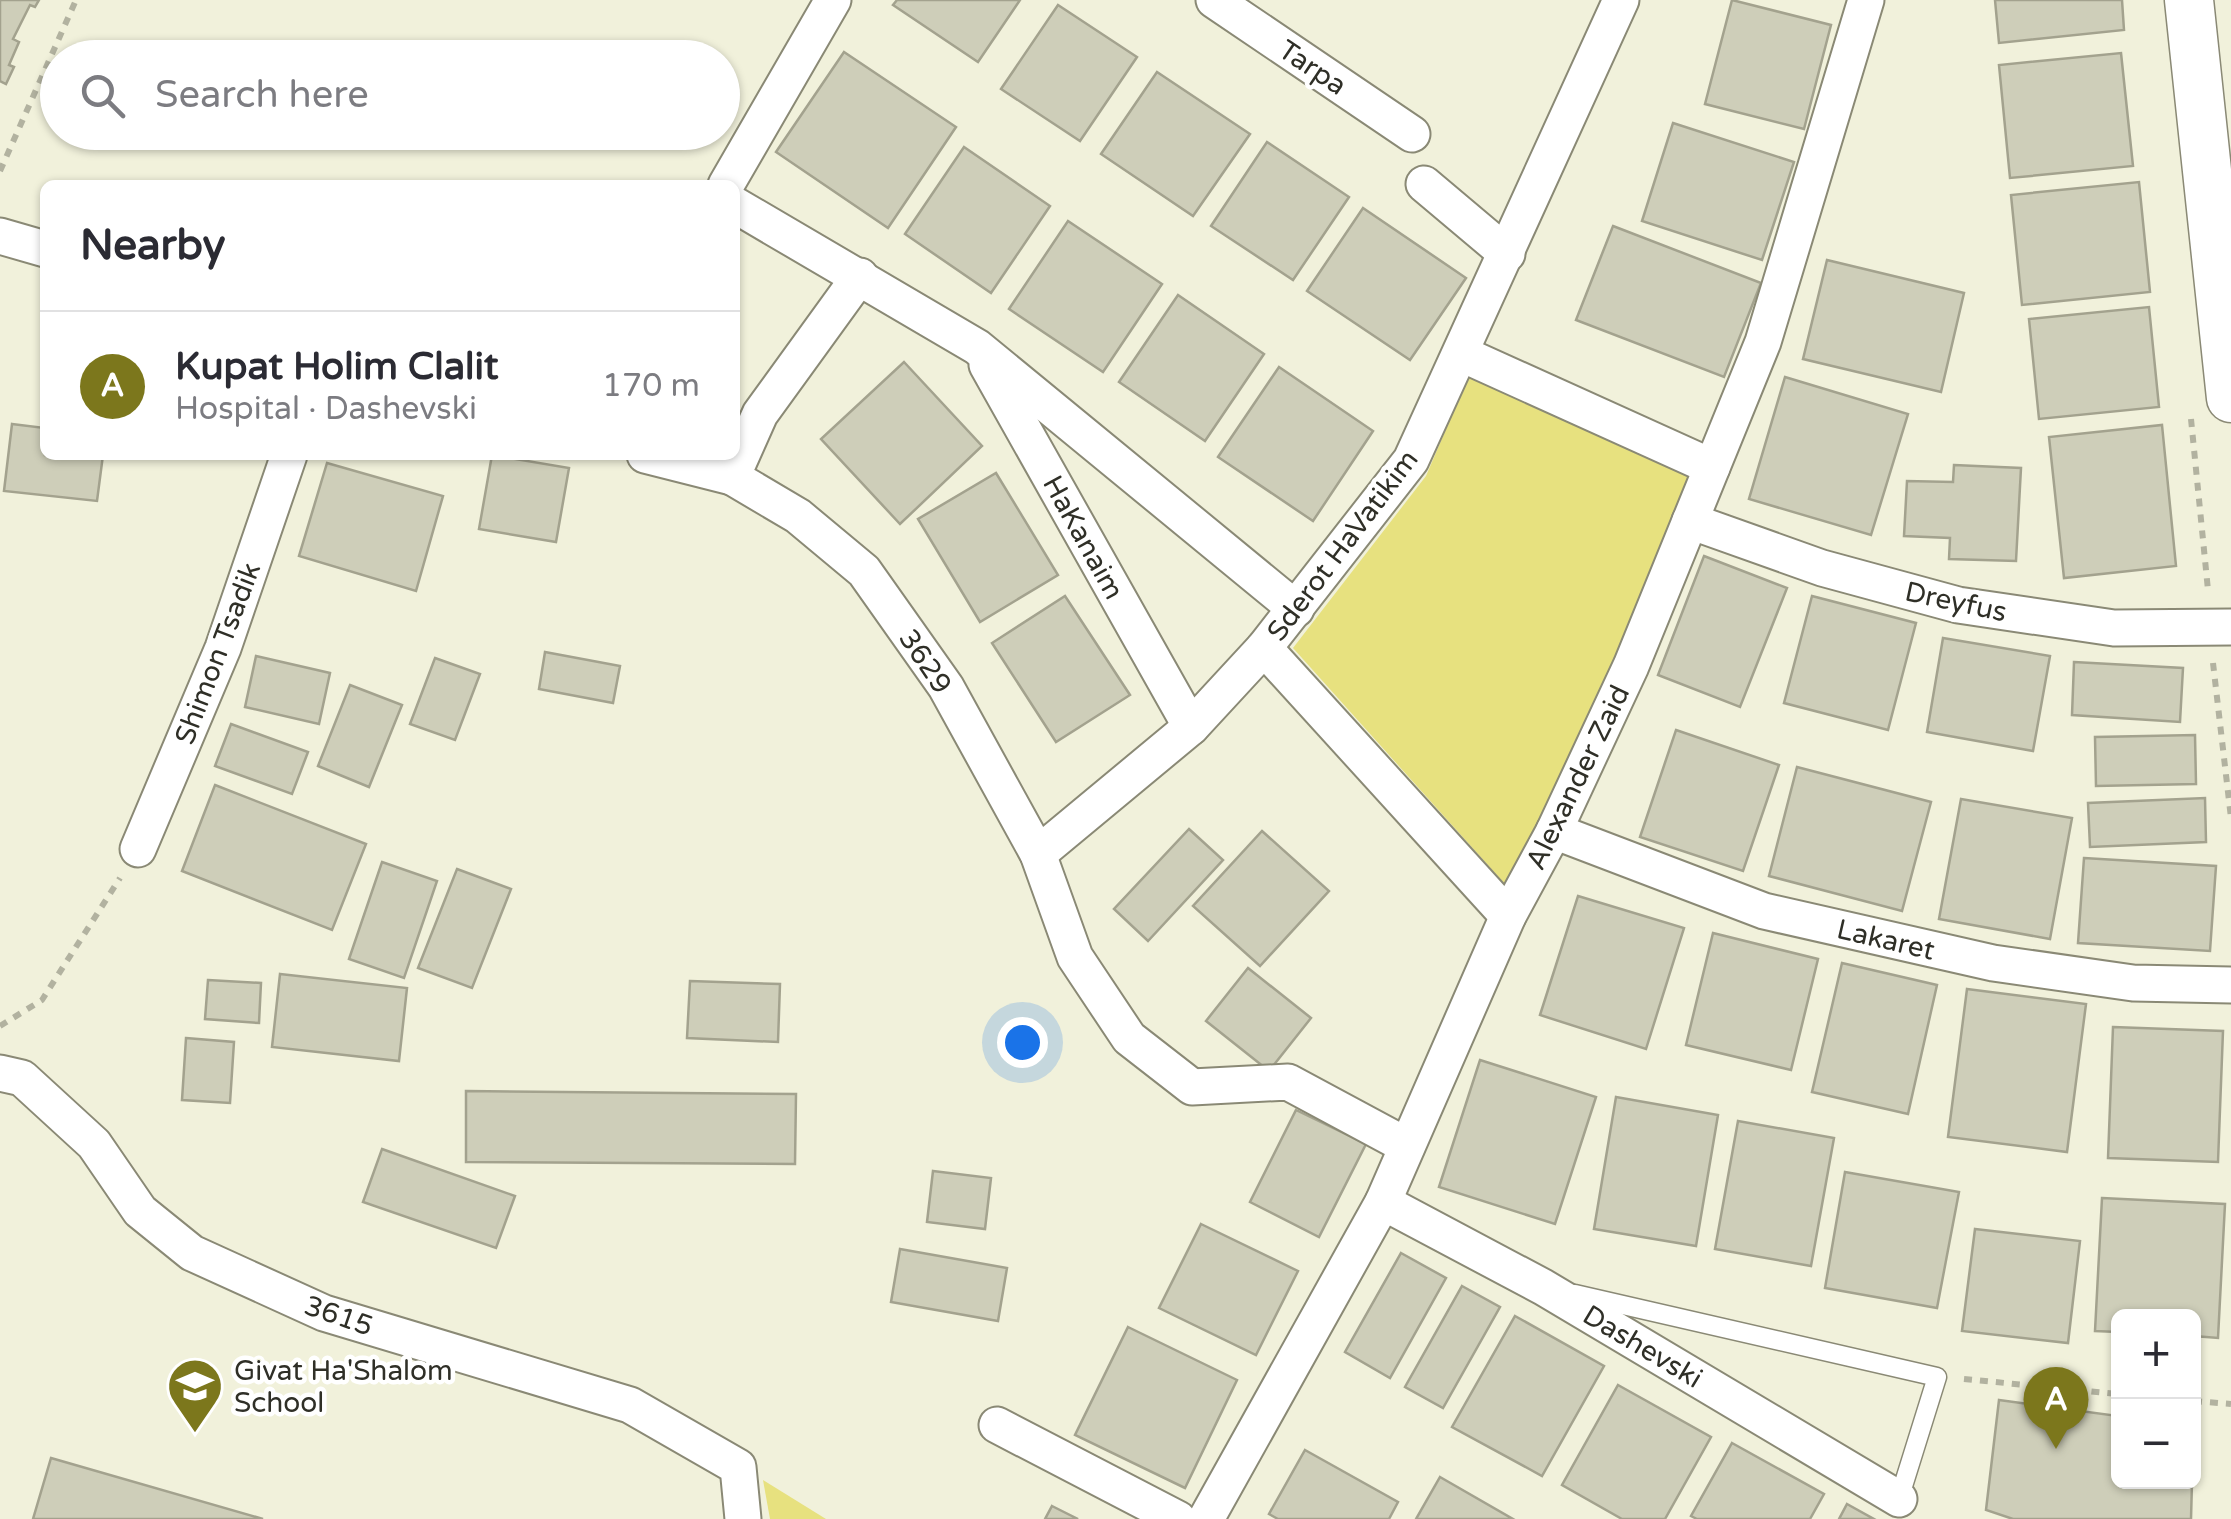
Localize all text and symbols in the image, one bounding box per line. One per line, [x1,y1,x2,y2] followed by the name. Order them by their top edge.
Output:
[1272,33,1353,103] street label: Tarpa
[40,40,740,150] search box
[75,68,130,123] icon: search
[155,72,369,118] text: Search here
[80,220,225,271] text: Nearby
[175,344,499,390] text: Kupat Holim Clalit
[101,367,124,405] text: A
[602,367,700,405] text: 170 m
[175,390,477,428] text: Hospital · Dashevski
[1260,443,1426,648] street label: Sderot HaVatikim
[1035,470,1131,605] street label: HaKanaim
[168,558,268,749] street label: Shimon Tsadik
[1902,575,2010,629] street label: Dreyfus
[891,623,959,700] street label: 3629
[1519,680,1637,875] street label: Alexander Zaid
[1834,912,1938,968] street label: Lakaret
[997,1017,1048,1068] your location
[300,1288,377,1343] street label: 3615
[1577,1298,1708,1396] street label: Dashevski
[2111,1309,2201,1489] map controls
[2111,1309,2201,1399] button: +
[234,1354,453,1420] place label: Givat Ha'Shalom School
[165,1356,225,1435] school or university icon: Givat Ha'Shalom School
[2024,1366,2088,1449] pin: A
[2111,1399,2201,1489] button: −

